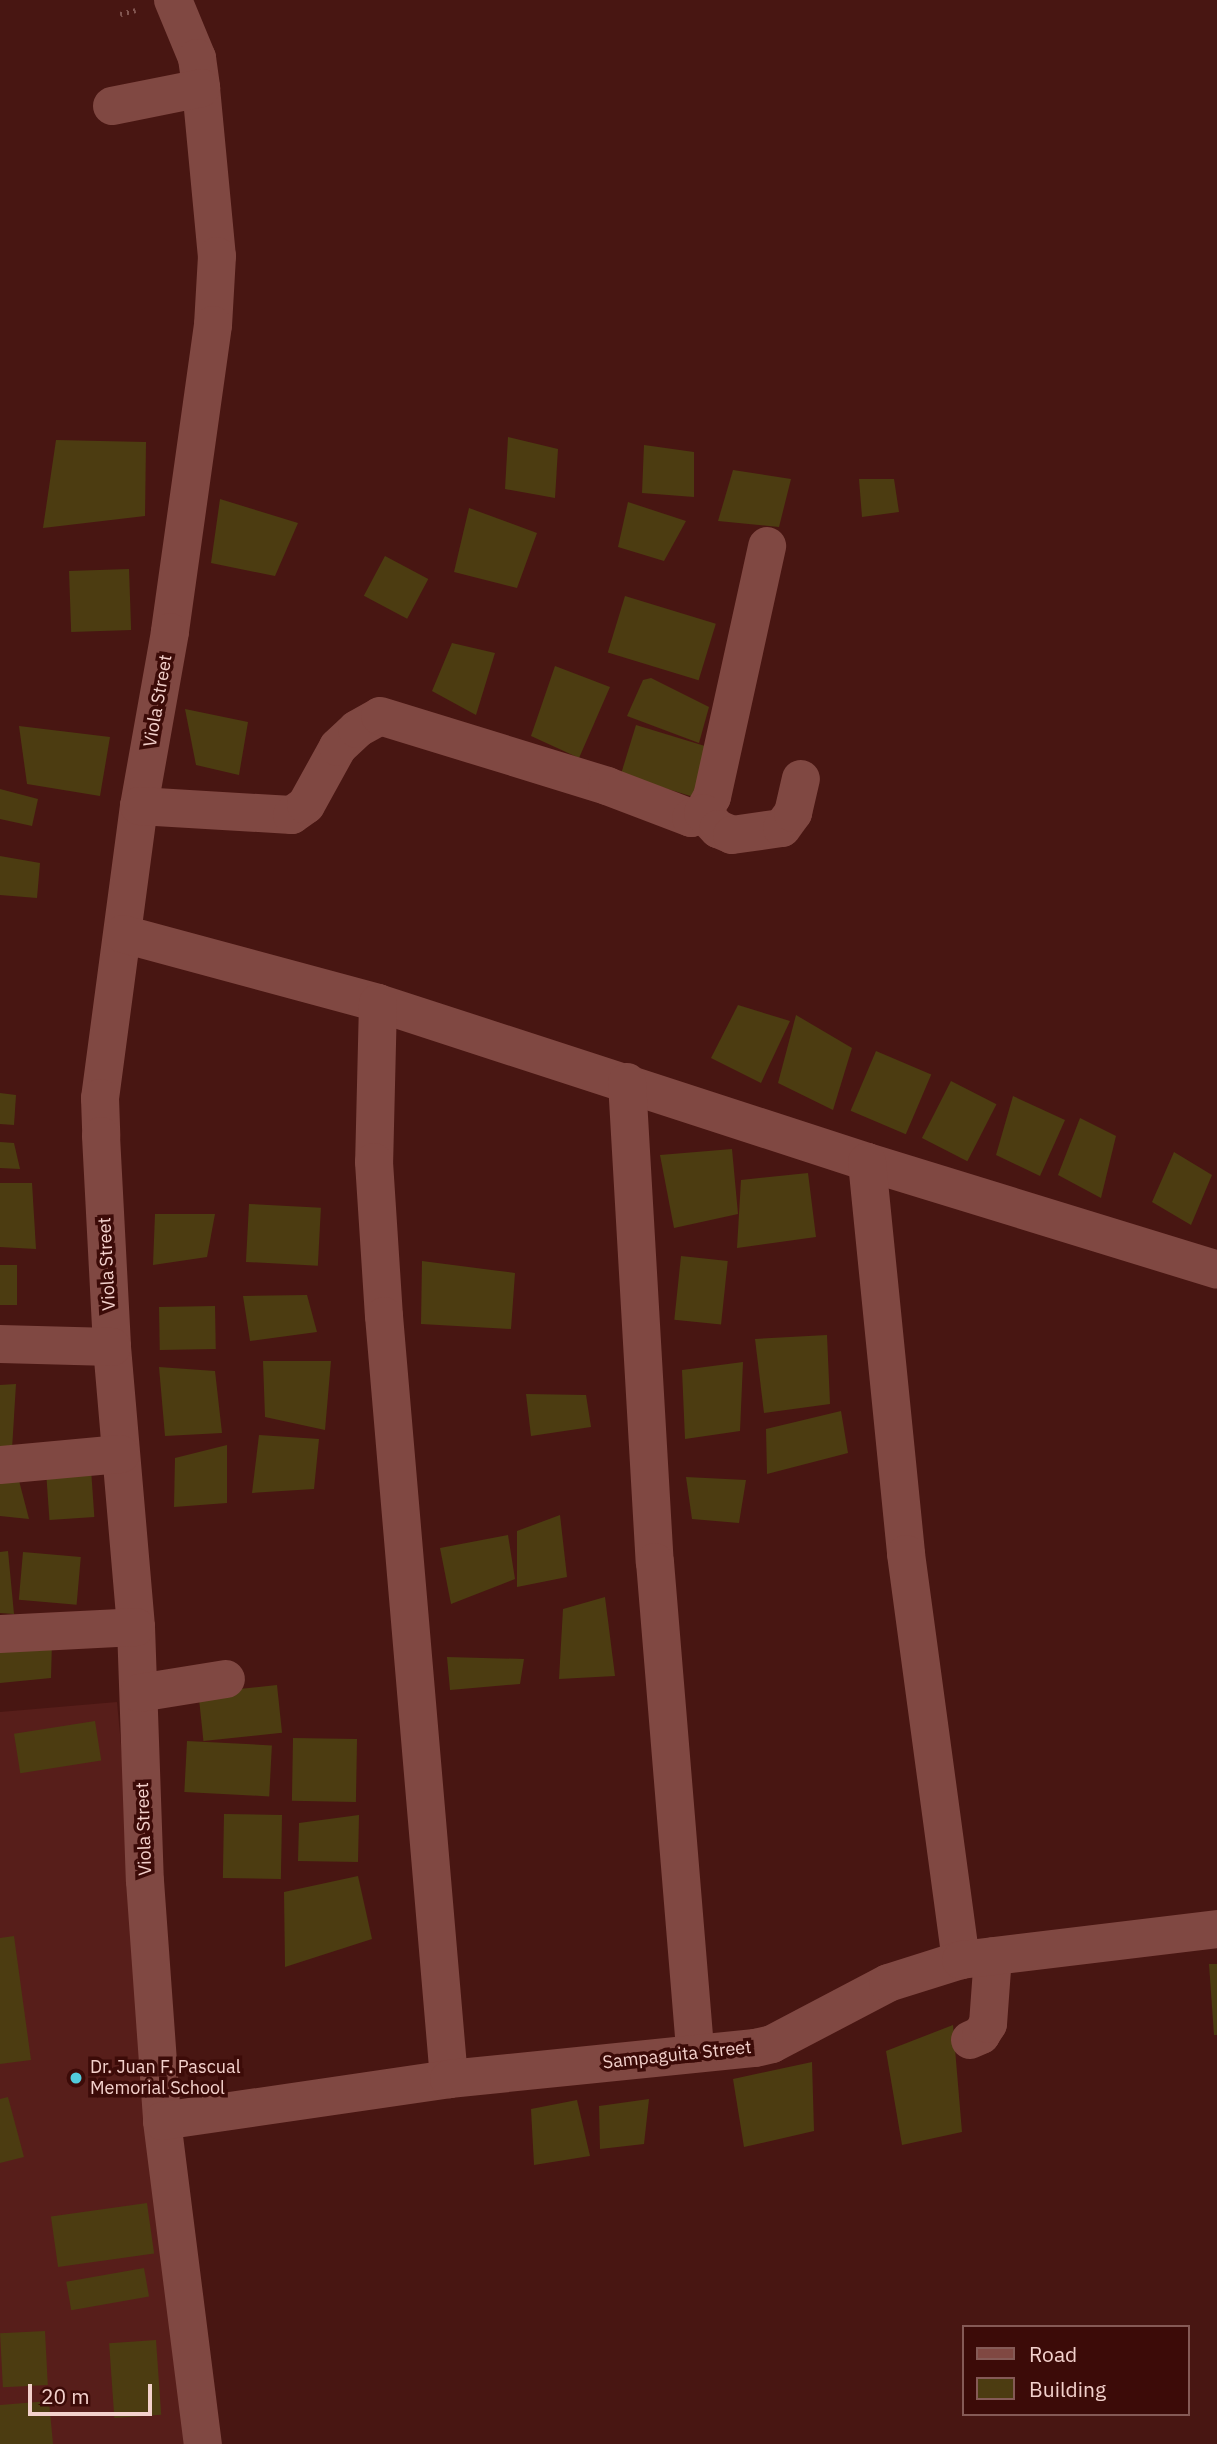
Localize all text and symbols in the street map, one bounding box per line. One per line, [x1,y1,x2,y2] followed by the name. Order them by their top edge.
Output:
[139,653,177,749] street label: Viola Street
[94,1217,120,1311] street label: Viola Street
[132,1782,156,1876] street label: Viola Street
[602,2036,752,2074] street label: Sampaguita Street
[90,2057,241,2100] place label: Dr. Juan F. Pascual Memorial School
[68,2070,84,2086] marker: Dr. Juan F. Pascual Memorial School
[962,2325,1189,2416] legend
[1029,2340,1077,2368] text: Road
[32,2370,156,2414] scale bar
[1029,2375,1106,2403] text: Building
[41,2382,90,2410] text: 20 m

